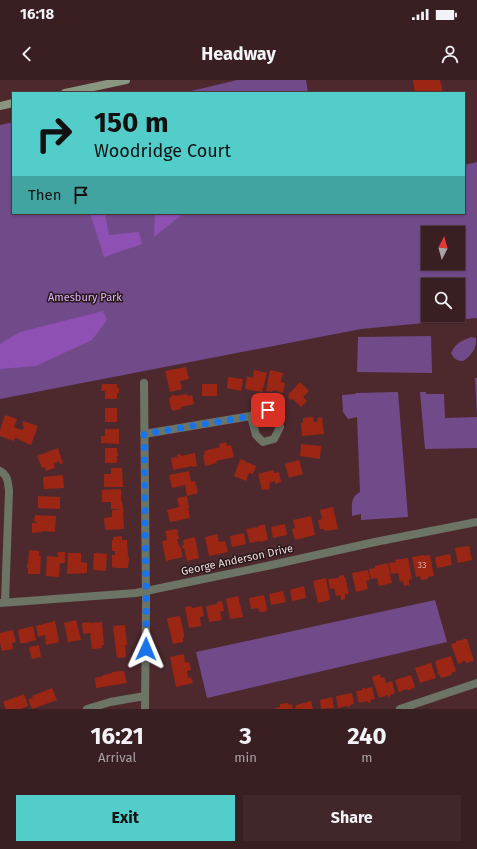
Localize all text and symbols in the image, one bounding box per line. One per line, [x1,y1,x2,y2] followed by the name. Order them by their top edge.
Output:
[20,5,54,23] text: 16:18
[16,43,38,65] icon: back
[201,43,276,65] text: Headway
[439,43,461,65] icon: person
[94,106,169,139] text: 150 m
[28,108,80,160] icon: right
[94,140,231,162] text: Woodridge Court
[70,184,92,206] icon: arrive
[28,186,62,204] text: Then
[421,226,465,270] north arrow
[421,226,465,322] map controls
[421,278,465,322] button: search
[48,291,122,304] park label: Amesbury Park
[251,393,285,427] pin
[257,399,279,421] icon: arrive
[180,542,294,578] street label: George Anderson Drive
[418,560,426,570] house number: 33
[125,628,167,670] position arrow
[90,722,144,750] text: 16:21
[239,722,252,750] text: 3
[347,722,387,750] text: 240
[98,750,136,765] text: Arrival
[234,750,257,765] text: min
[361,750,372,765] text: m
[16,795,235,841] button: Exit
[243,795,461,841] button: Share

